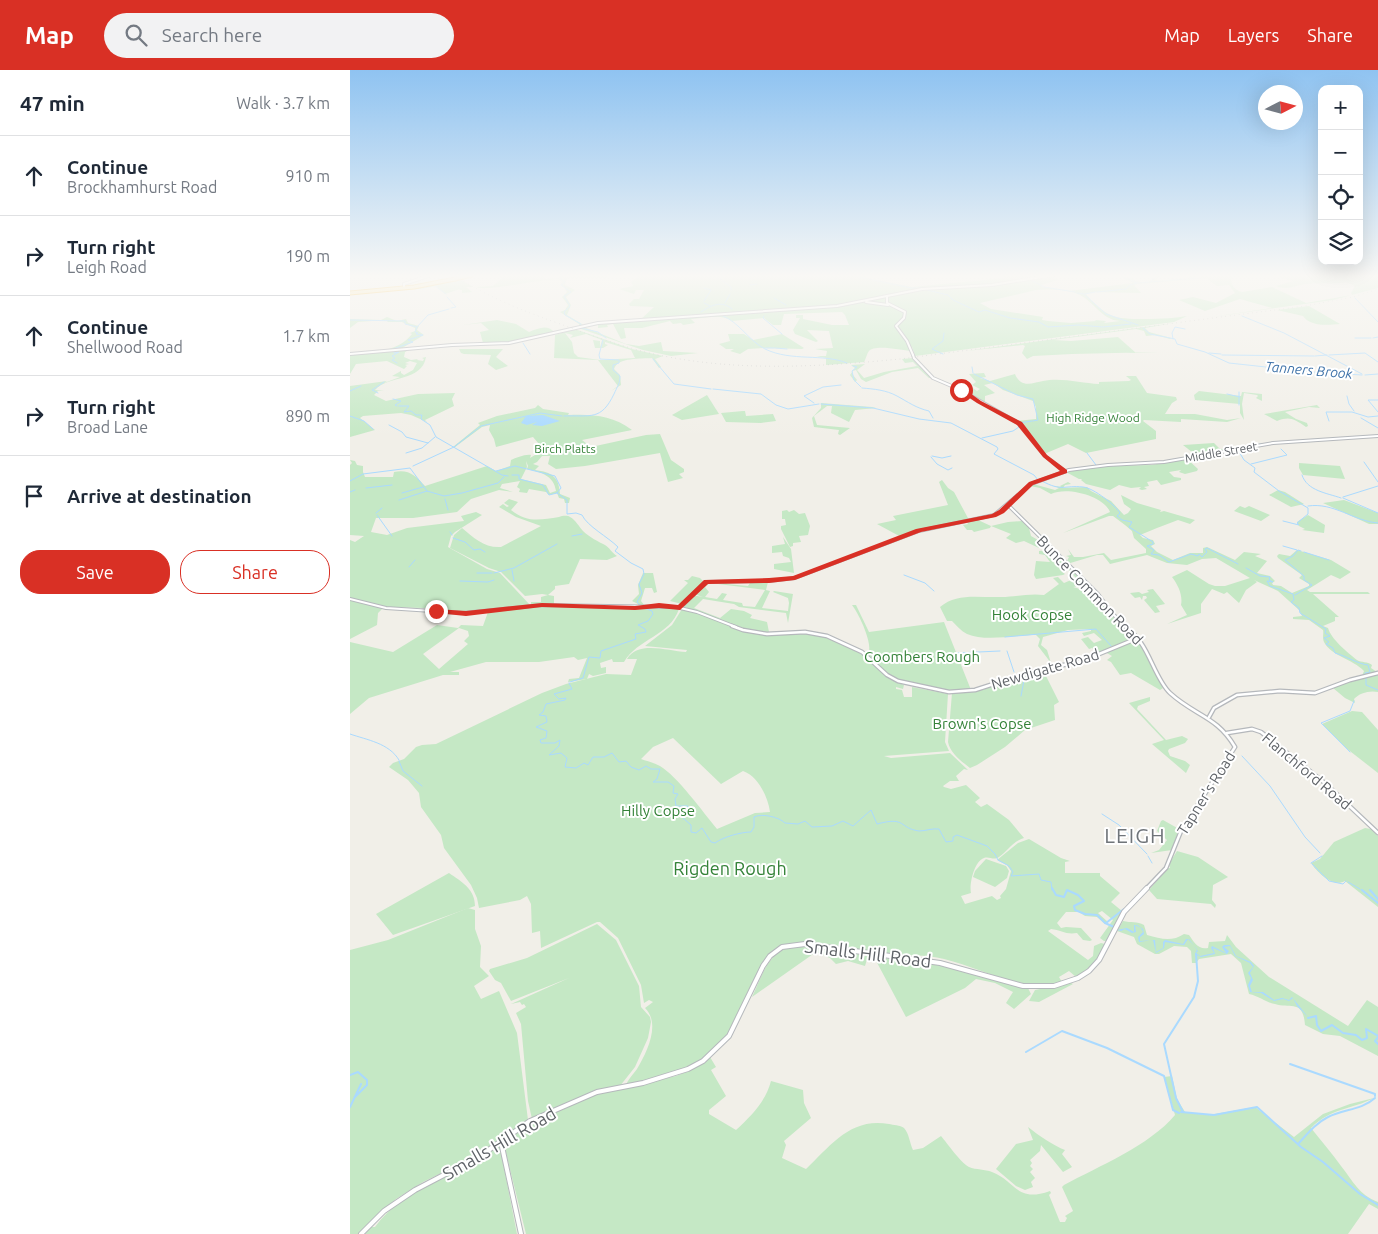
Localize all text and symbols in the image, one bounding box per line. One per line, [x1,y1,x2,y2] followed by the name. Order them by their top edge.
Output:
[104,13,454,58] search box
[122,21,150,49] icon: search
[25,22,74,49] text: Map
[162,24,262,46] text: Search here
[1164,25,1200,45] text: Map
[1228,25,1279,45] text: Layers
[1307,25,1353,45] text: Share
[1258,85,1303,130] north arrow
[1318,85,1363,265] map controls
[1318,85,1363,130] button: +
[20,91,85,115] text: 47 min
[236,94,330,112] text: Walk · 3.7 km
[1318,130,1363,175] button: −
[67,156,148,178] text: Continue
[20,162,48,190] icon: ahead
[285,167,330,185] text: 910 m
[1318,175,1363,220] button: locate
[67,178,217,196] text: Brockhamhurst Road
[1318,220,1363,265] button: layers
[67,236,155,258] text: Turn right
[20,242,48,270] icon: right
[285,247,330,265] text: 190 m
[67,258,147,276] text: Leigh Road
[67,316,148,338] text: Continue
[20,322,48,350] icon: ahead
[282,327,330,345] text: 1.7 km
[67,338,183,356] text: Shellwood Road
[1265,358,1354,382] water label: Tanners Brook
[950,379,973,402] route start
[67,396,155,418] text: Turn right
[20,402,48,430] icon: right
[285,407,330,425] text: 890 m
[1046,411,1140,424] park label: High Ridge Wood
[67,418,148,436] text: Broad Lane
[1184,439,1259,465] street label: Middle Street
[534,442,596,455] park label: Birch Platts
[20,482,48,510] icon: arrive
[67,485,252,507] text: Arrive at destination
[1034,532,1146,648] street label: Bunce Common Road
[20,550,170,594] button: Save
[180,550,330,594] button: Share
[425,600,448,623] route end
[992,606,1072,623] park label: Hook Copse
[989,645,1101,693] street label: Newdigate Road
[864,648,980,665] park label: Coombers Rough
[933,715,1031,732] park label: Brown's Copse
[1259,729,1355,813] street label: Flanchford Road
[1174,748,1238,838] street label: Tapner's Road
[621,802,695,819] park label: Hilly Copse
[1104,823,1166,847] district label: LEIGH
[673,858,787,878] park label: Rigden Rough
[803,935,933,971] street label: Smalls Hill Road
[439,1102,559,1184] street label: Smalls Hill Road

